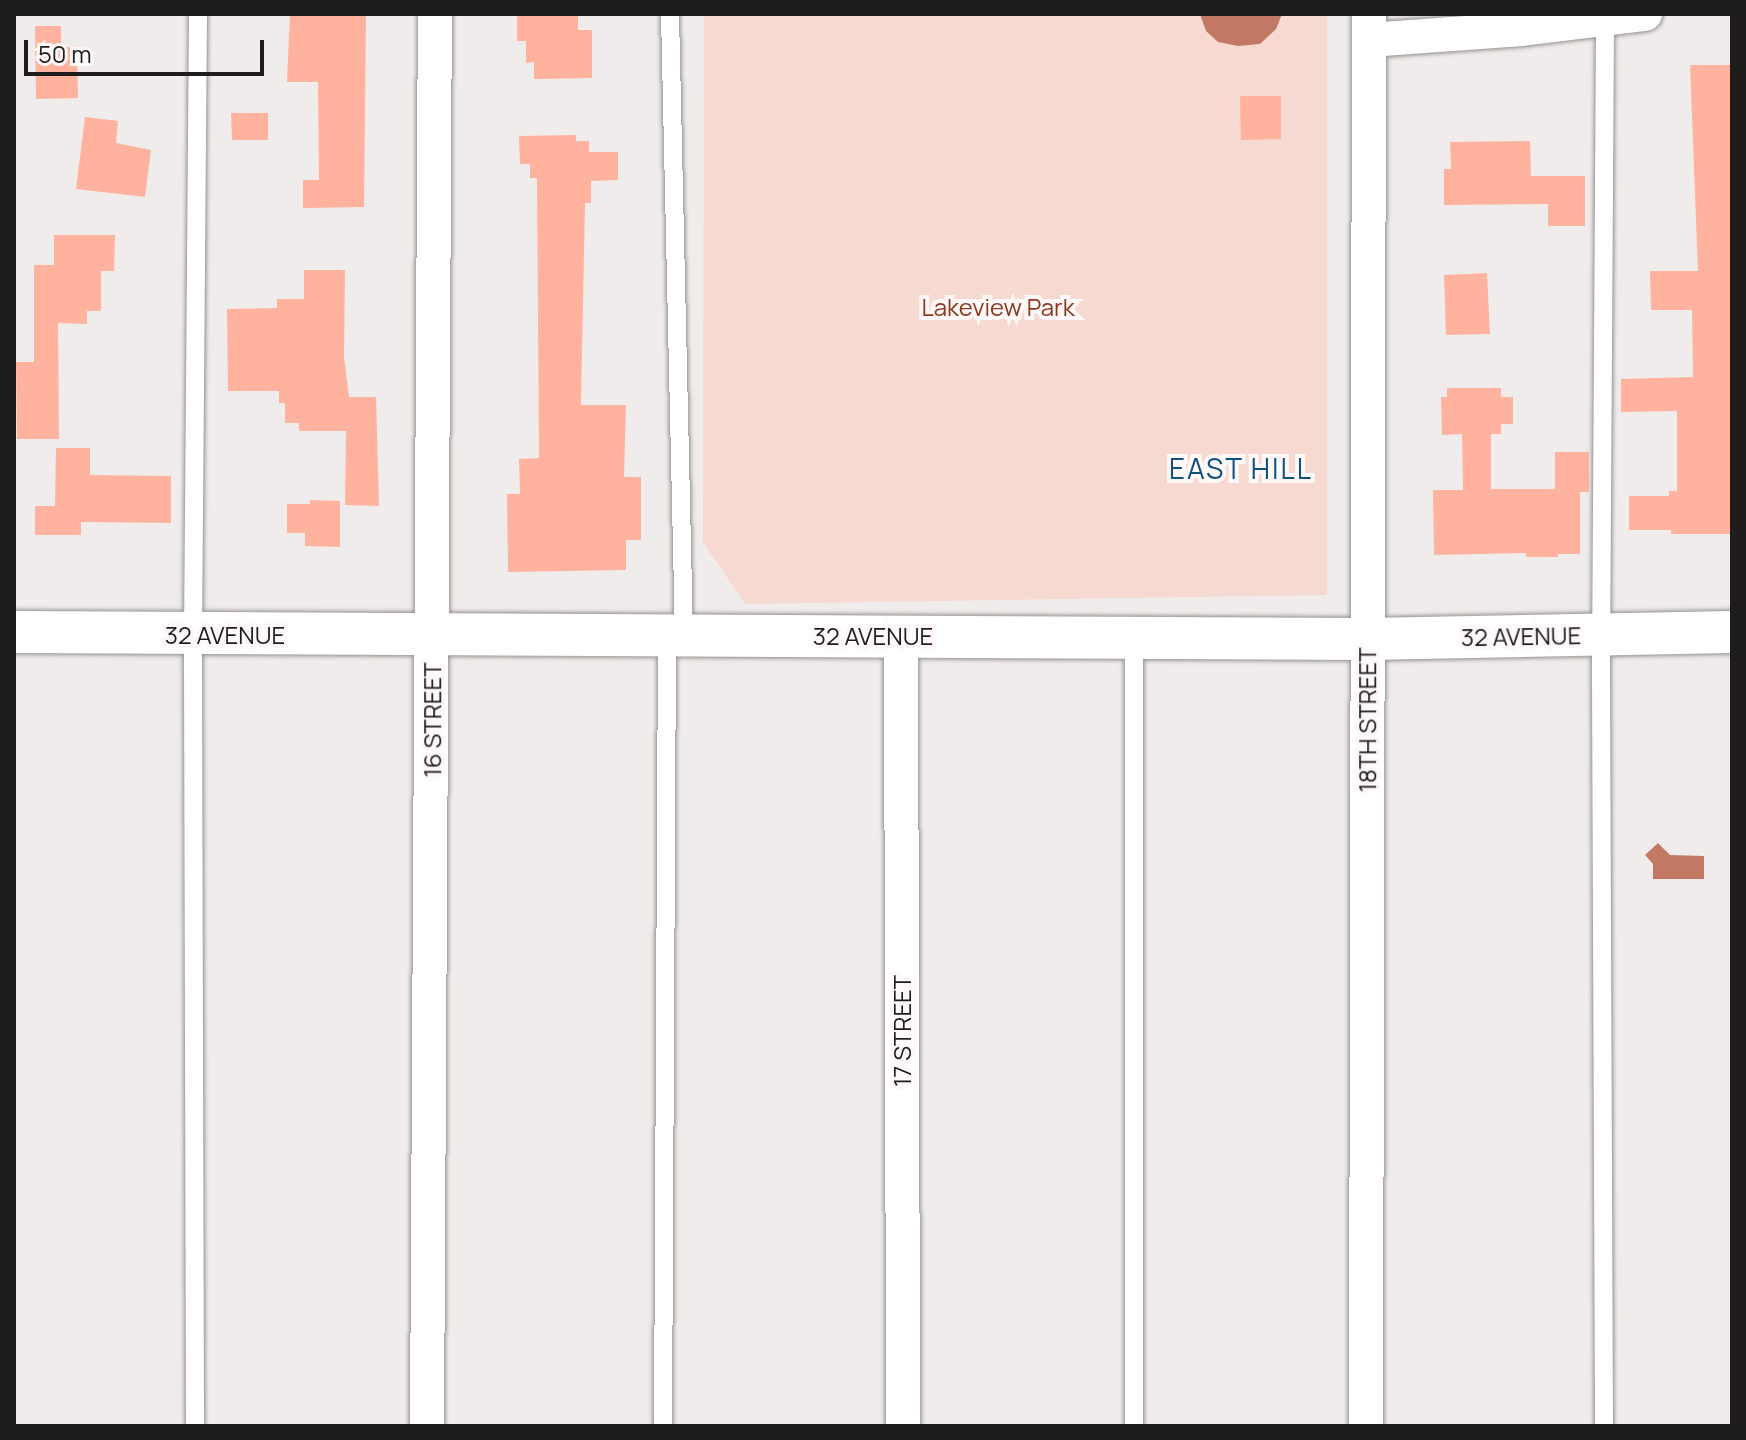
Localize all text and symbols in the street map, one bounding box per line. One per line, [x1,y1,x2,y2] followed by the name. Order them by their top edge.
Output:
[28,24,268,74] scale bar
[38,37,92,70] text: 50 m
[921,293,1075,321] park label: Lakeview Park
[1169,451,1313,485] district label: EAST HILL
[165,621,285,649] street label: 32 AVENUE
[1461,621,1581,651] street label: 32 AVENUE
[813,622,933,650] street label: 32 AVENUE
[1353,648,1381,792] street label: 18TH STREET
[418,663,446,777] street label: 16 STREET
[888,975,916,1087] street label: 17 STREET

